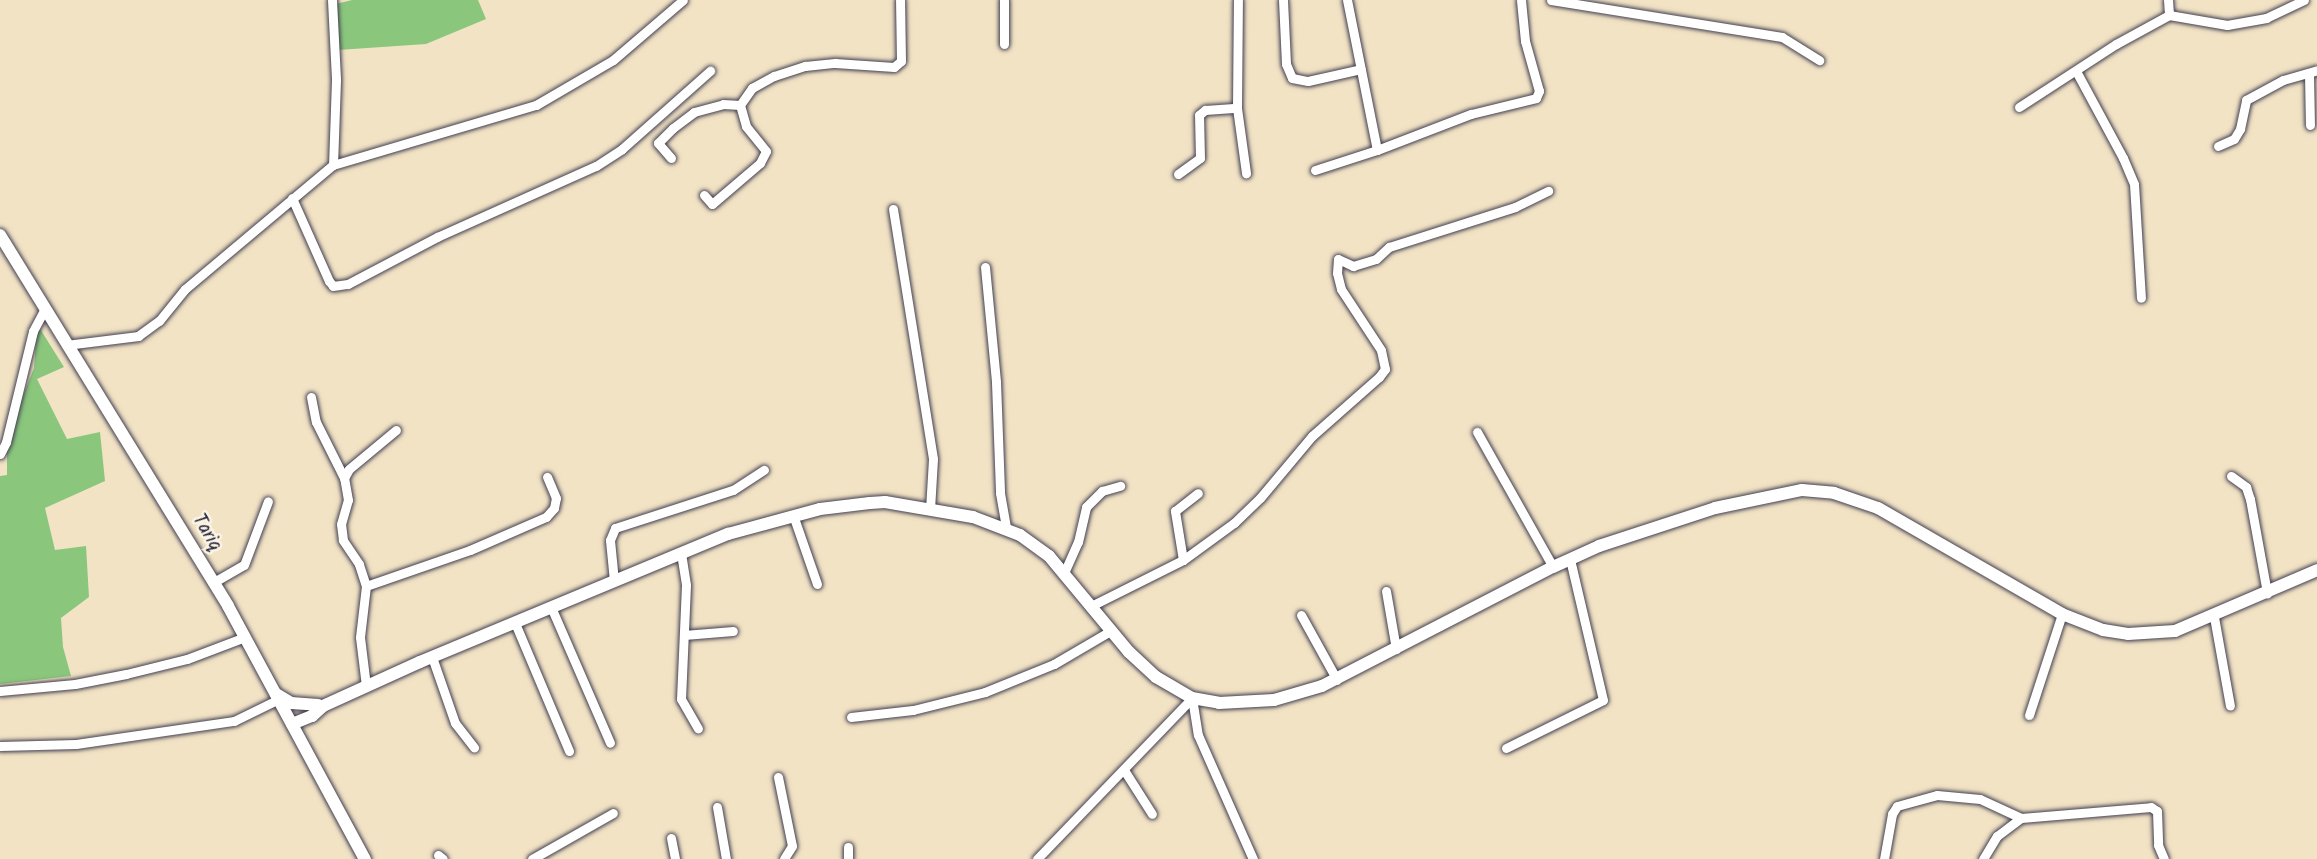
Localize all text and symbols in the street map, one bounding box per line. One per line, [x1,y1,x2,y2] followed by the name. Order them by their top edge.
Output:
[186,510,226,556] street label: Tariq

